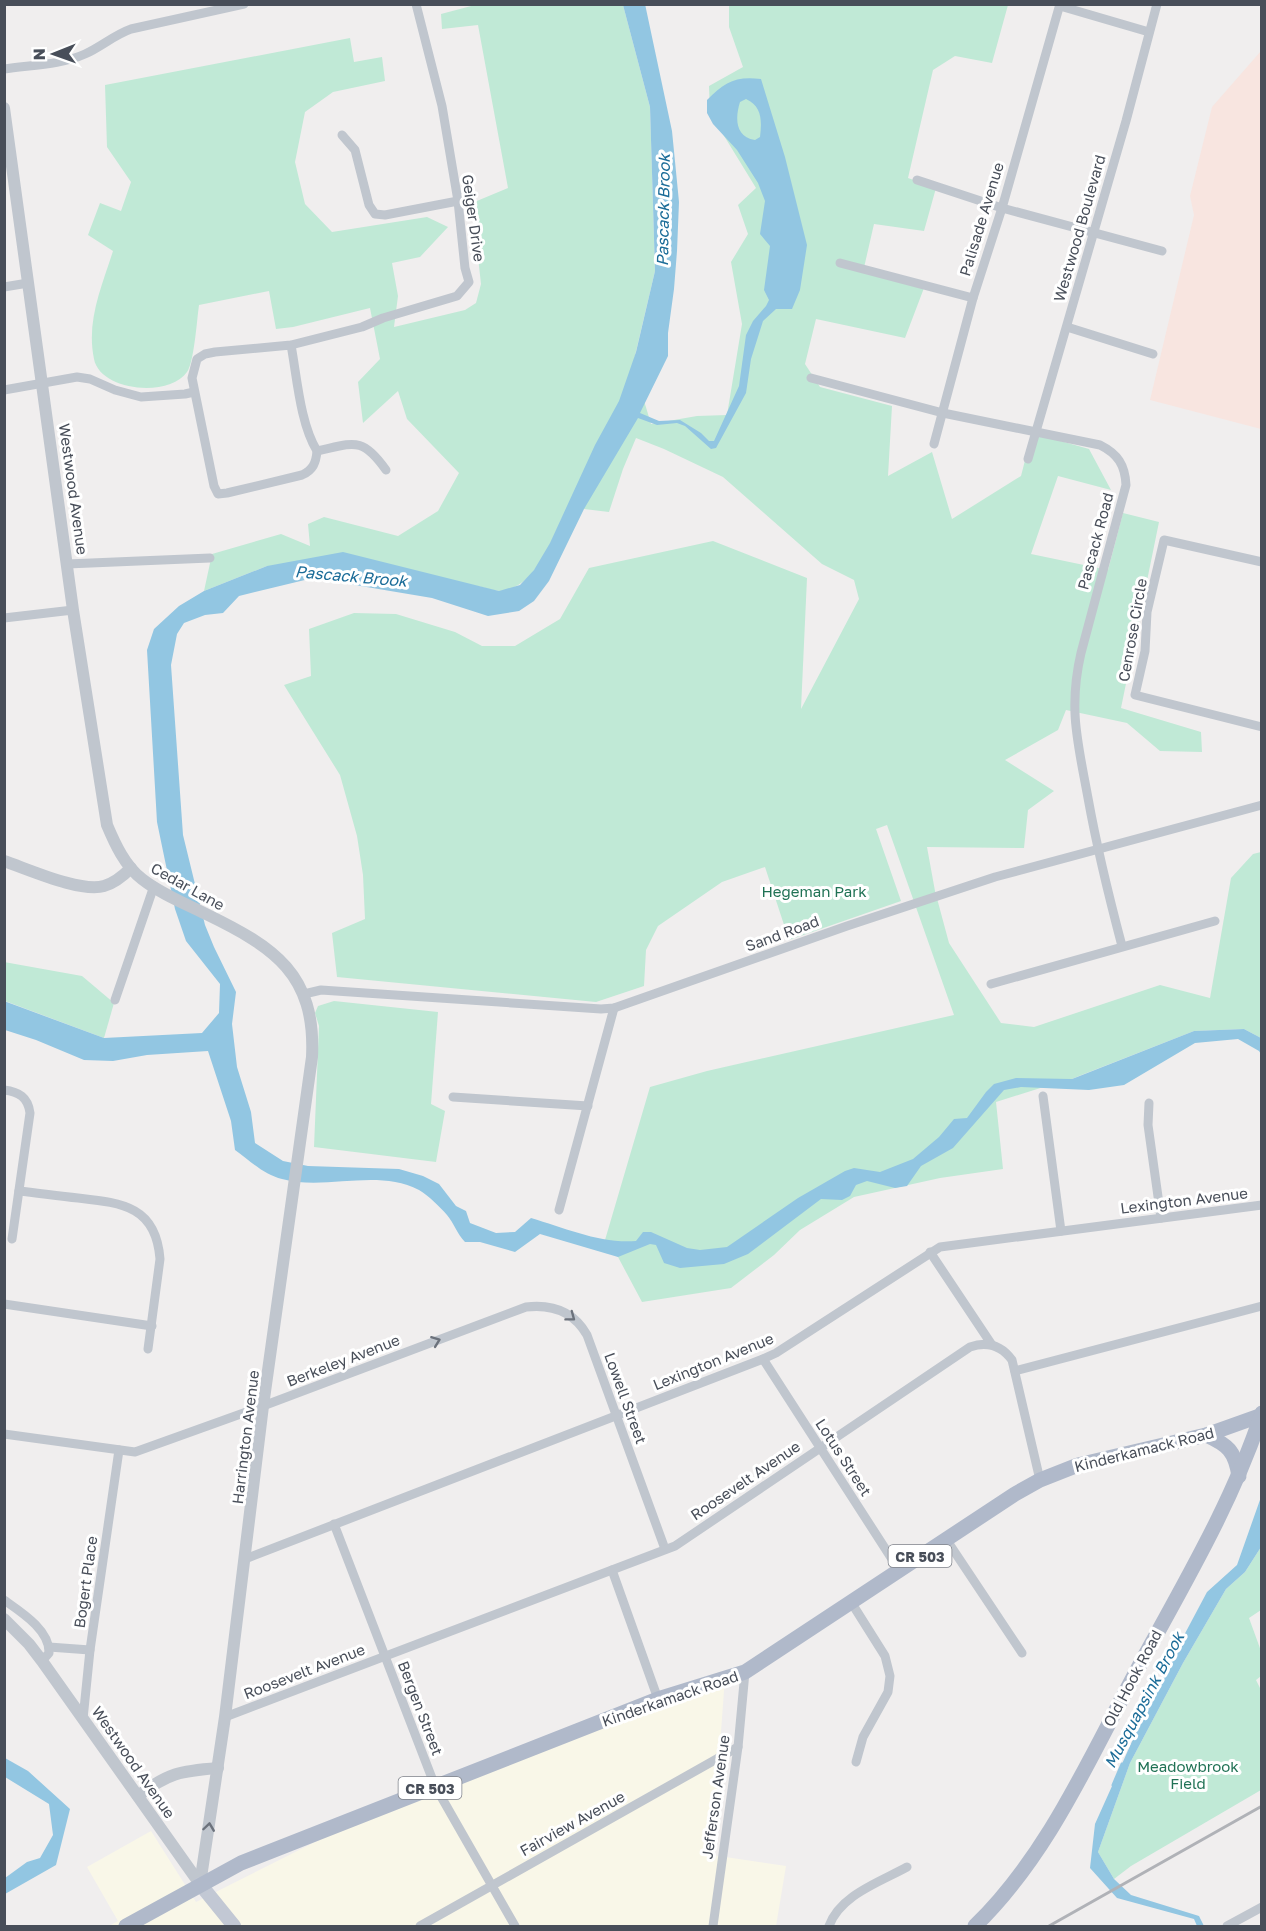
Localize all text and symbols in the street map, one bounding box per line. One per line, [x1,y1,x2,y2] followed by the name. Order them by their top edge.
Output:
[24,24,84,84] north arrow
[29,48,49,61] text: N
[652,152,674,266] water label: Pascack Brook
[1049,152,1109,304] street label: Westwood Boulevard
[955,160,1007,278] street label: Palisade Avenue
[459,173,489,263] street label: Geiger Drive
[56,422,92,556] street label: Westwood Avenue
[1073,490,1117,592] street label: Pascack Road
[294,561,410,591] water label: Pascack Brook
[1114,577,1150,683] street label: Cenrose Circle
[148,858,228,914] street label: Cedar Lane
[761,882,867,900] park label: Hegeman Park
[743,911,821,955] street label: Sand Road
[1119,1183,1249,1217] street label: Lexington Avenue
[564,1310,575,1321] one-way arrow
[650,1328,776,1393] street label: Lexington Avenue
[284,1330,402,1390] street label: Berkeley Avenue
[430,1336,441,1349] one-way arrow
[601,1350,651,1446] street label: Lowell Street
[228,1369,262,1505] street label: Harrington Avenue
[812,1415,876,1499] street label: Lotus Street
[1072,1423,1216,1475] street label: Kinderkamack Road
[687,1436,804,1523] street label: Roosevelt Avenue
[70,1534,100,1629] street label: Bogert Place
[888,1545,952,1567] road number: CR 503
[1099,1626,1165,1730] street label: Old Hook Road
[1100,1627,1189,1771] water label: Musquapsink Brook
[241,1639,367,1702] street label: Roosevelt Avenue
[395,1658,447,1758] street label: Bergen Street
[599,1666,741,1730] street label: Kinderkamack Road
[89,1703,180,1822] street label: Westwood Avenue
[697,1733,733,1860] street label: Jefferson Avenue
[1137,1757,1239,1792] park label: Meadowbrook Field
[398,1777,462,1799] road number: CR 503
[516,1787,628,1859] street label: Fairview Avenue
[202,1822,214,1831] one-way arrow

